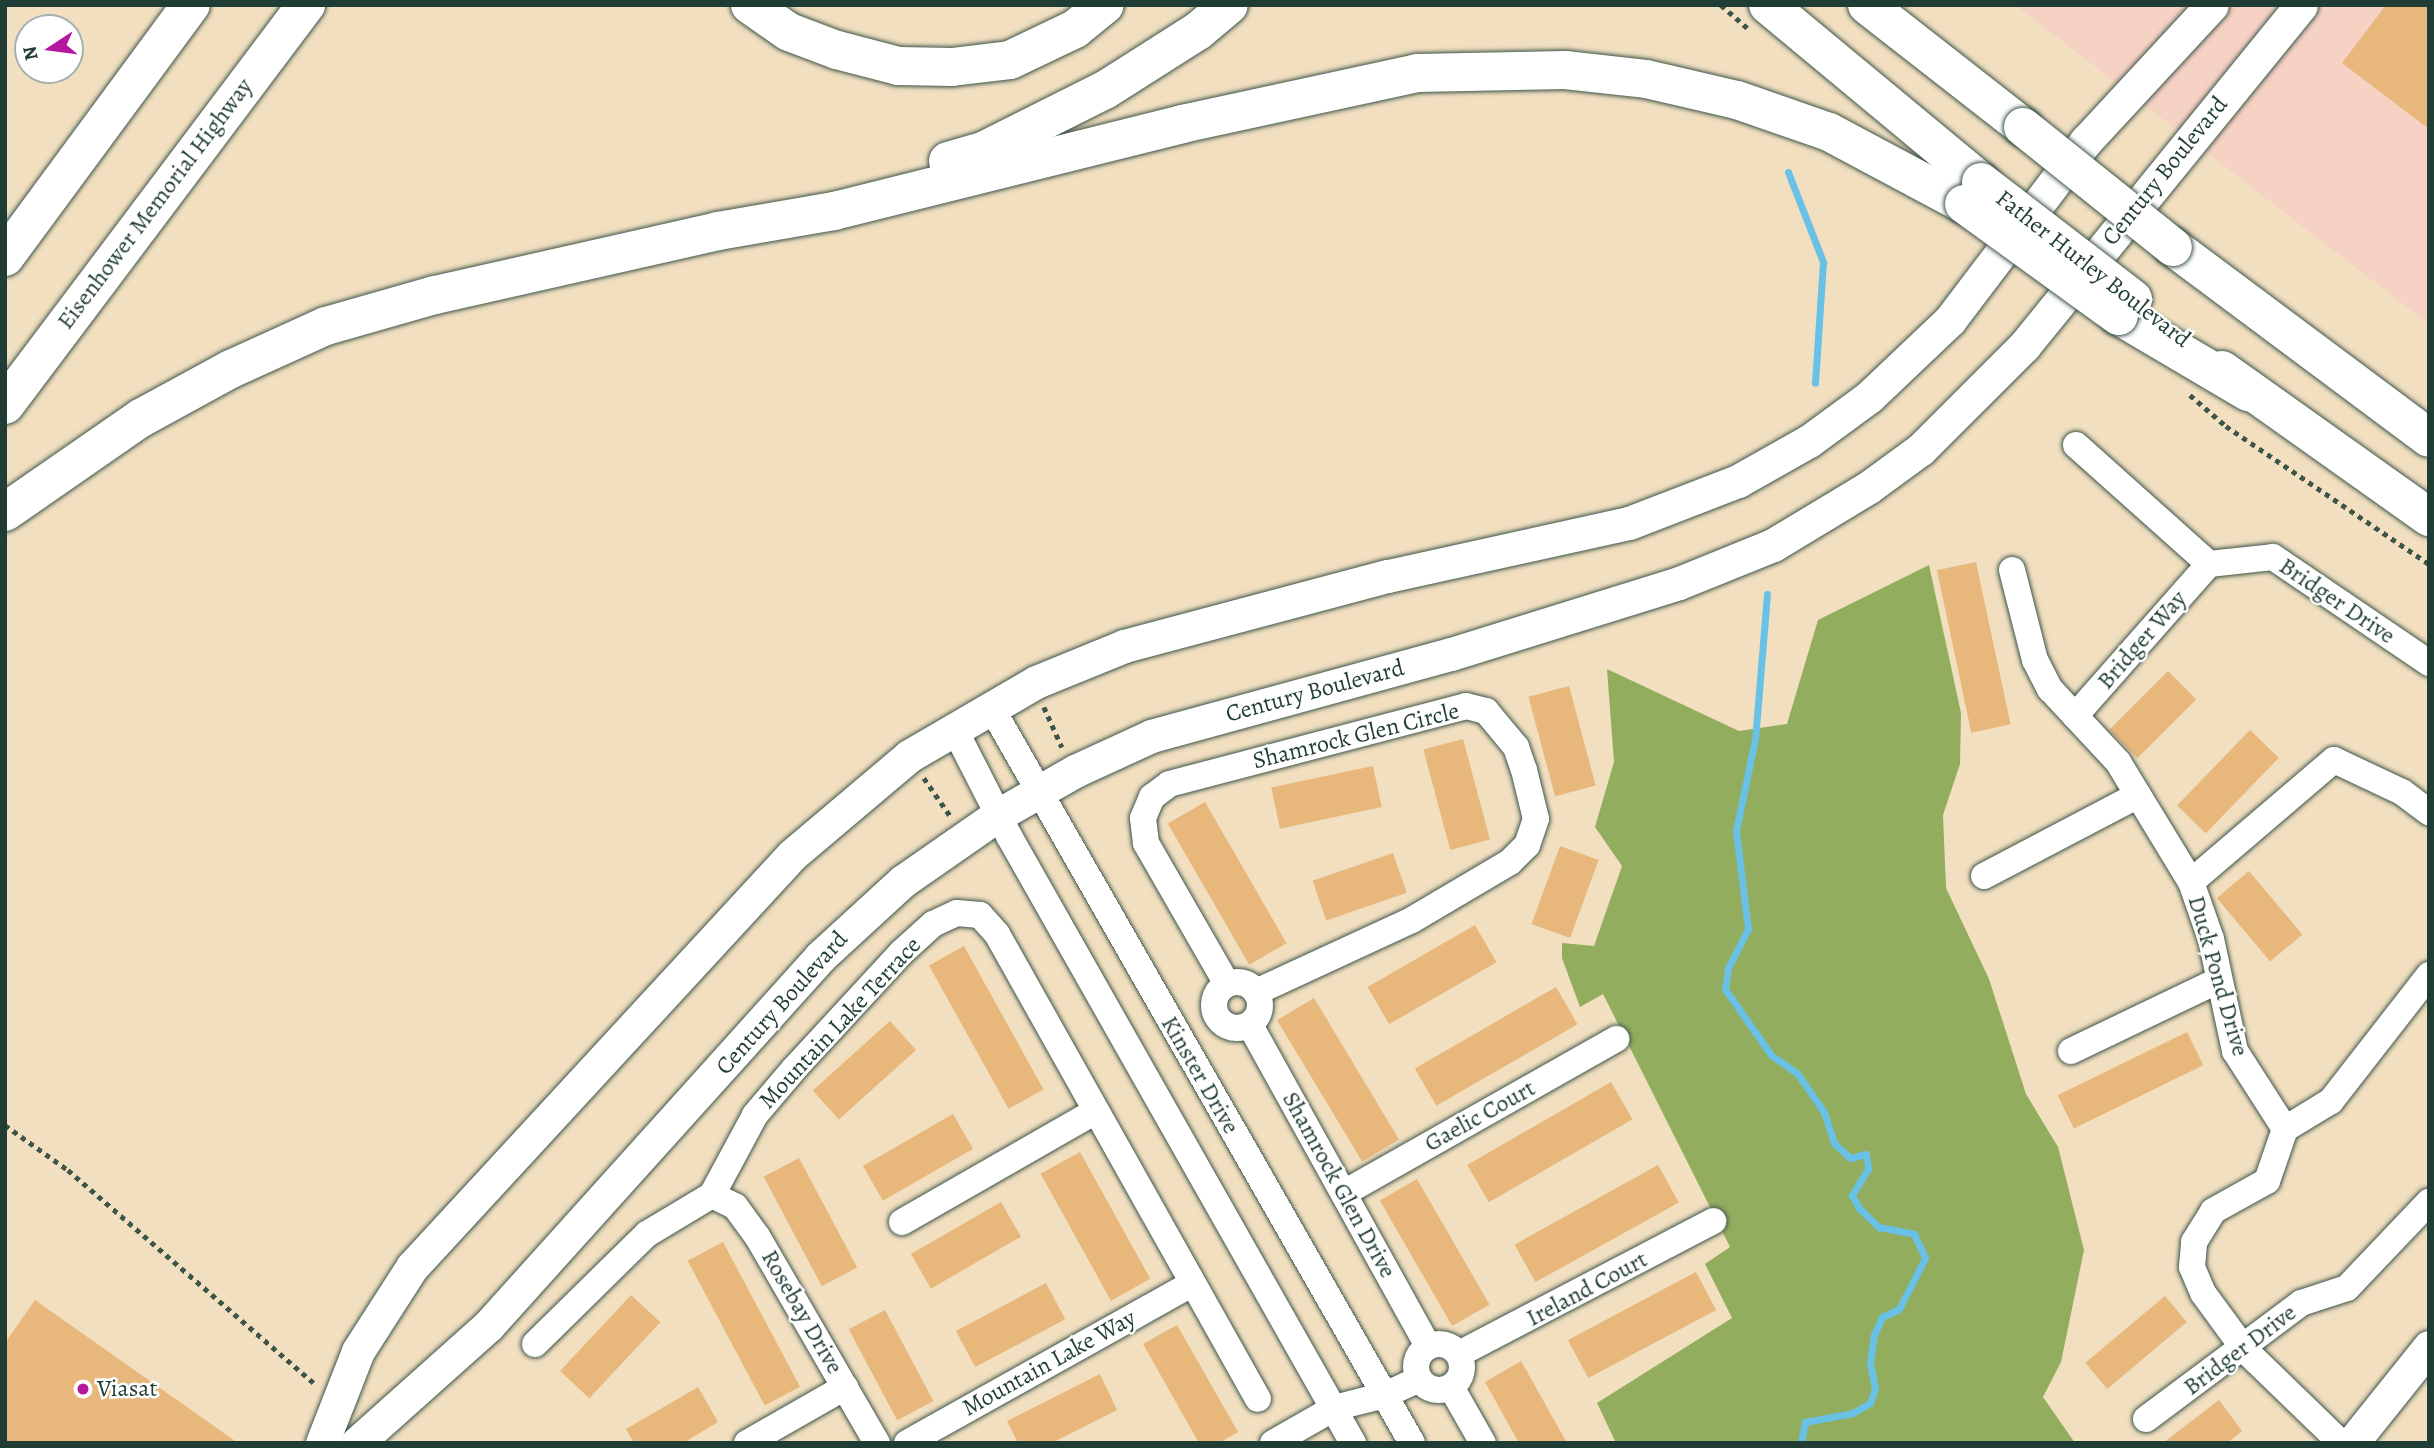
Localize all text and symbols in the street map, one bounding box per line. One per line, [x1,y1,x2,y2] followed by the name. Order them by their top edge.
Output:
[14,14,84,84] north arrow
[16,44,45,63] text: N
[51,73,259,335] street label: Eisenhower Memorial Highway
[2096,91,2234,251] street label: Century Boulevard
[1990,184,2196,354] street label: Father Hurley Boulevard
[2274,552,2400,650] street label: Bridger Drive
[2091,585,2193,695] street label: Bridger Way
[1223,653,1407,729] street label: Century Boulevard
[1250,696,1462,776] street label: Shamrock Glen Circle
[2181,892,2255,1060] street label: Duck Pond Drive
[710,925,854,1081] street label: Century Boulevard
[753,931,927,1115] street label: Mountain Lake Terrace
[1155,1011,1245,1139] street label: Kinster Drive
[1420,1074,1540,1158] street label: Gaelic Court
[1276,1087,1402,1283] street label: Shamrock Glen Drive
[755,1245,849,1379] street label: Rosebay Drive
[1522,1245,1652,1333] street label: Ireland Court
[2178,1298,2302,1402] street label: Bridger Drive
[957,1303,1141,1423] street label: Mountain Lake Way
[97,1375,157,1403] place label: Viasat
[75,1381,91,1397] marker: Viasat

